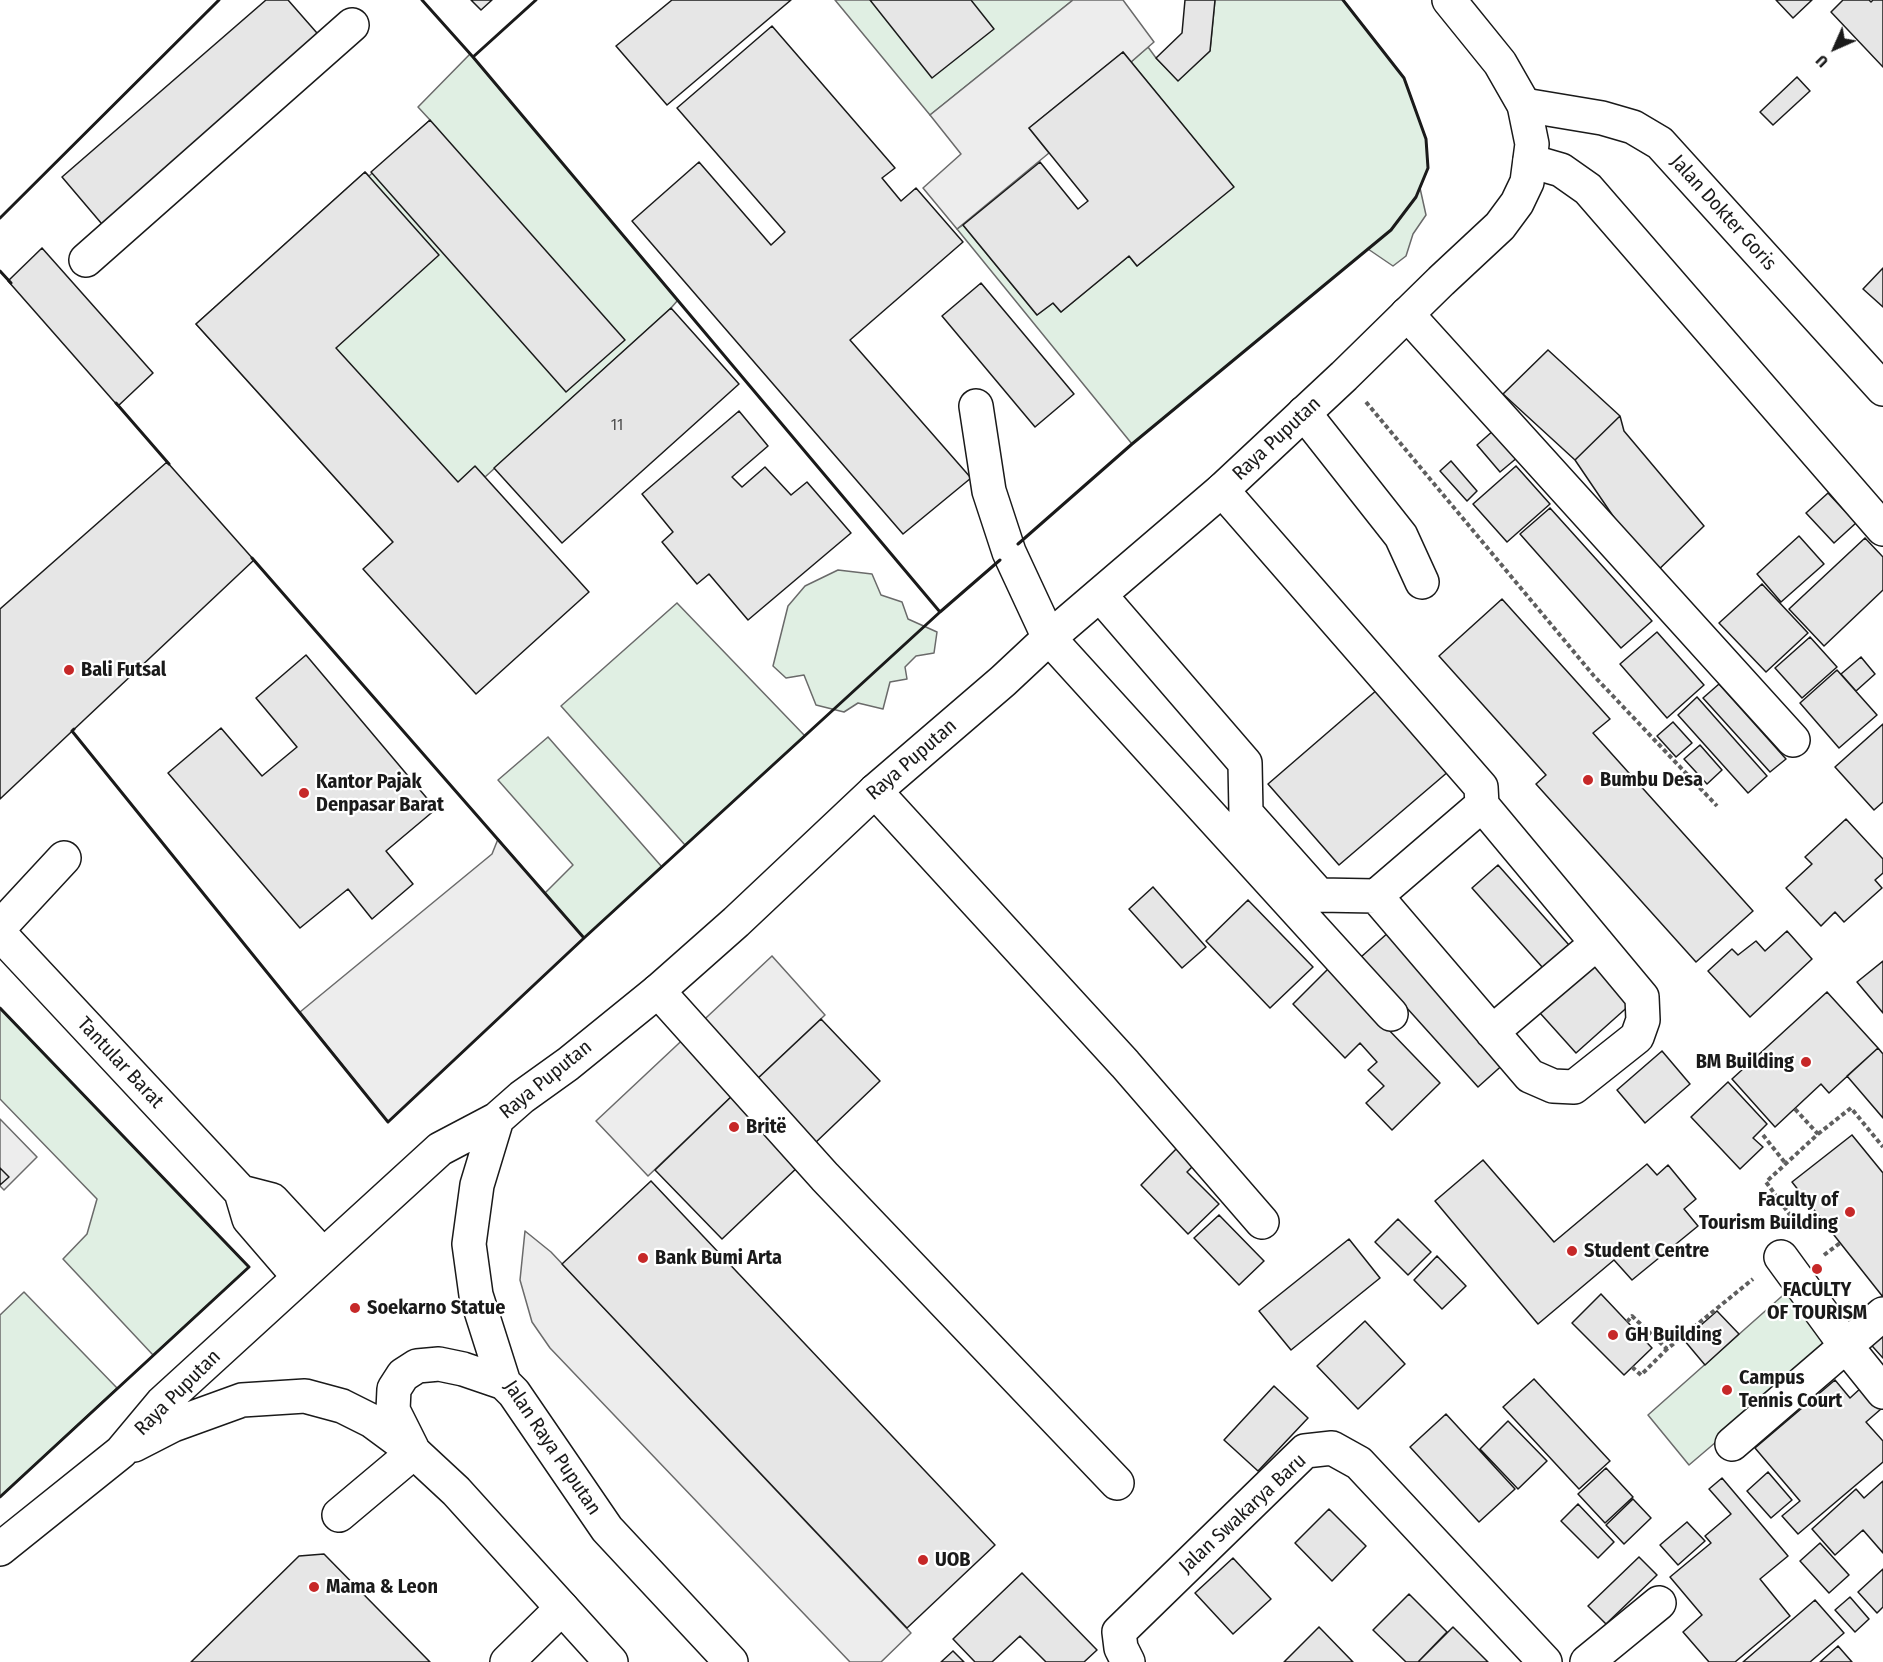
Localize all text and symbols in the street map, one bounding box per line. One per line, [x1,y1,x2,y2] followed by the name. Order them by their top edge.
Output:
[1805,18,1865,78] north arrow
[1812,51,1832,71] text: U
[1665,150,1781,276] street label: Jalan Dokter Goris
[1228,392,1326,486] street label: Raya Puputan
[611,416,623,436] house number: 11
[81,658,166,682] place label: Bali Futsal
[62,663,76,677] marker: Bali Futsal
[862,714,962,806] street label: Raya Puputan
[1600,768,1703,792] place label: Bumbu Desa
[316,770,444,817] place label: Kantor Pajak Denpasar Barat
[1581,773,1595,787] marker: Bumbu Desa
[297,786,311,800] marker: Kantor Pajak Denpasar Barat
[72,1013,168,1113] street label: Tantular Barat
[495,1036,597,1124] street label: Raya Puputan
[1696,1050,1794,1074] place label: BM Building
[1799,1055,1813,1069] marker: BM Building
[746,1115,786,1139] place label: Britë
[727,1120,741,1134] marker: Britë
[1699,1188,1838,1235] place label: Faculty of Tourism Building
[1843,1205,1857,1219] marker: Faculty of Tourism Building
[1584,1239,1709,1263] place label: Student Centre
[1565,1244,1579,1258] marker: Student Centre
[655,1246,782,1270] place label: Bank Bumi Arta
[636,1251,650,1265] marker: Bank Bumi Arta
[1810,1262,1824,1276] marker: FACULTY OF TOURISM
[1767,1278,1867,1325] place label: FACULTY OF TOURISM
[367,1296,505,1320] place label: Soekarno Statue
[348,1301,362,1315] marker: Soekarno Statue
[1625,1323,1722,1347] place label: GH Building
[1606,1328,1620,1342] marker: GH Building
[130,1345,226,1441] street label: Raya Puputan
[1739,1366,1842,1413] place label: Campus Tennis Court
[498,1376,606,1520] street label: Jalan Raya Puputan
[1720,1383,1734,1397] marker: Campus Tennis Court
[1174,1449,1312,1579] street label: Jalan Swakarya Baru
[935,1548,971,1572] place label: UOB
[916,1553,930,1567] marker: UOB
[326,1575,438,1599] place label: Mama & Leon
[307,1580,321,1594] marker: Mama & Leon

